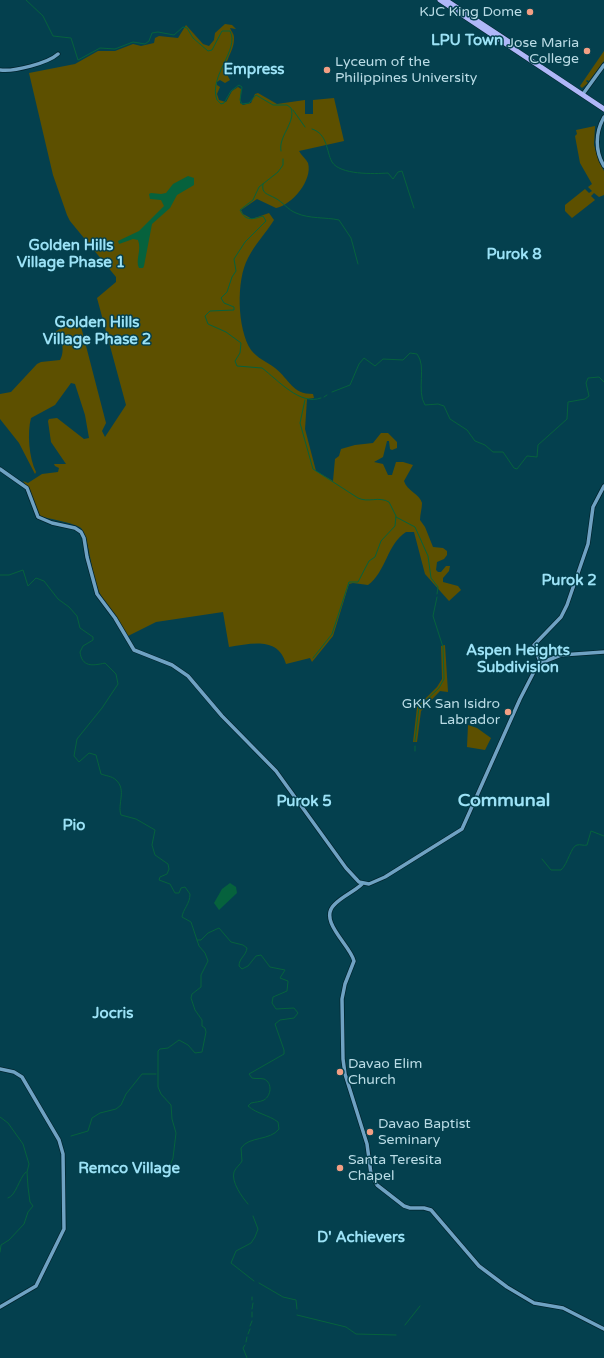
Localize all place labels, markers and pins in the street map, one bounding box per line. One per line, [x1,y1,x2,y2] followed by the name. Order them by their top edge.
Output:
[419,4,522,20] place label: KJC King Dome
[525,7,535,17] marker: KJC King Dome
[508,35,579,68] place label: Jose Maria College
[582,46,592,56] marker: Jose Maria College
[335,54,477,86] place label: Lyceum of the Philippines University
[322,65,332,75] marker: Lyceum of the Philippines University
[402,696,500,728] place label: GKK San Isidro Labrador
[503,707,513,717] marker: GKK San Isidro Labrador
[348,1056,422,1088] place label: Davao Elim Church
[335,1067,345,1077] marker: Davao Elim Church
[378,1116,471,1148] place label: Davao Baptist Seminary
[365,1127,375,1137] marker: Davao Baptist Seminary
[348,1152,442,1184] place label: Santa Teresita Chapel
[335,1163,345,1173] marker: Santa Teresita Chapel

